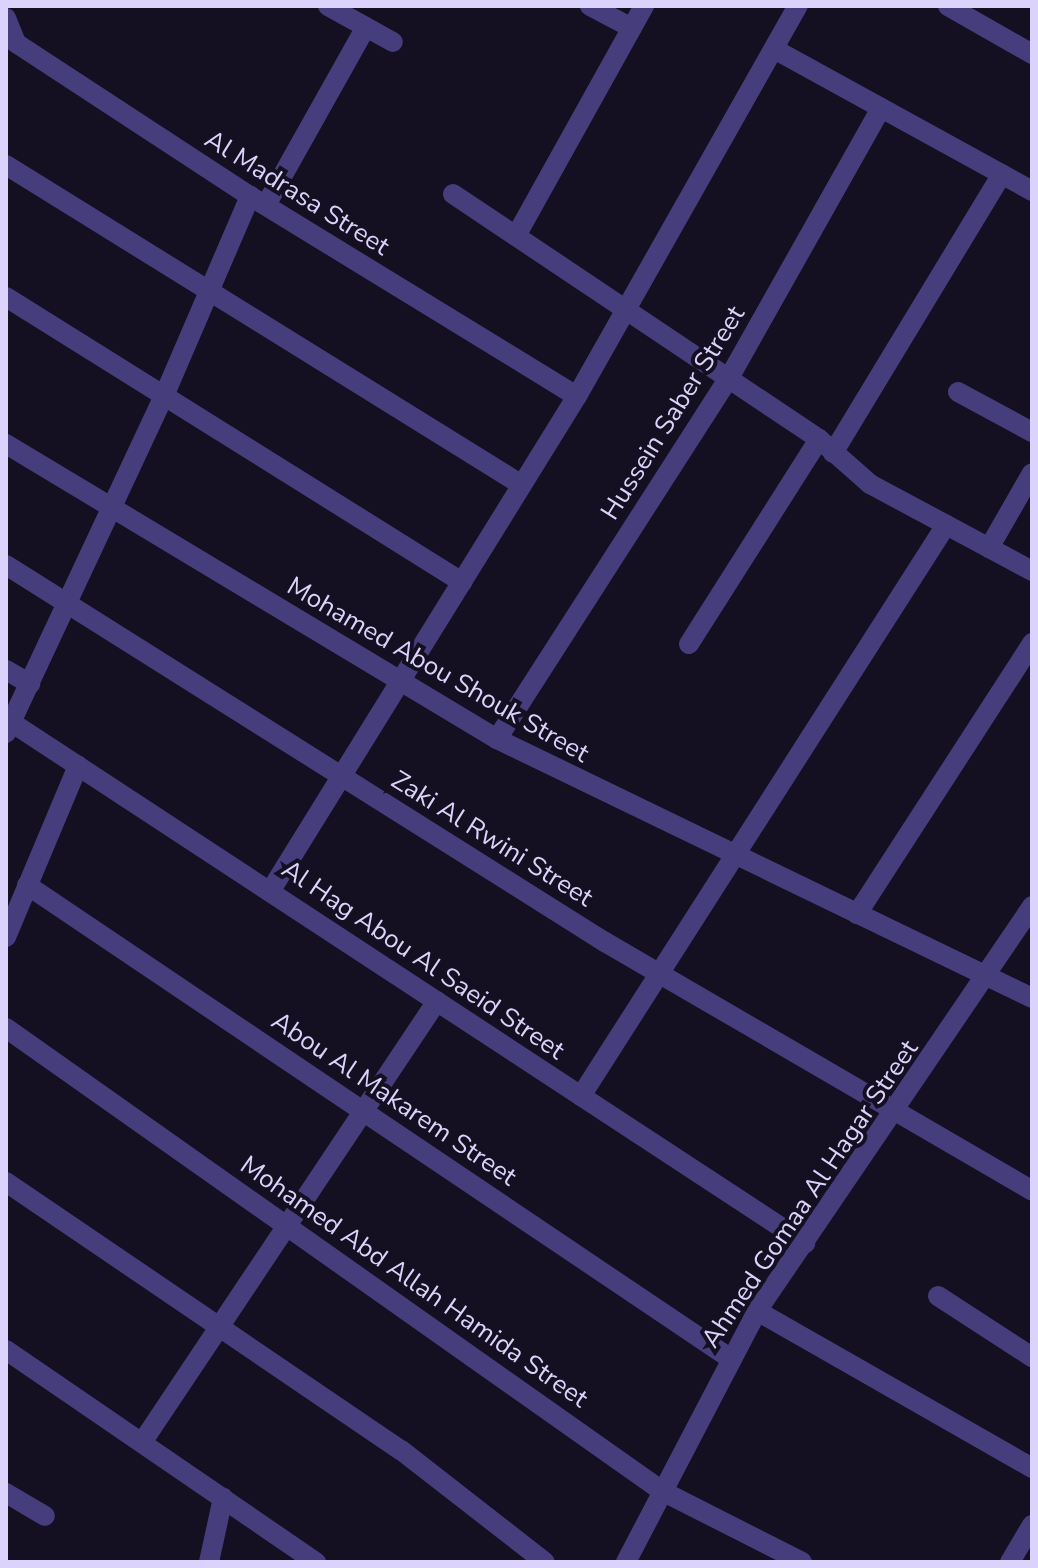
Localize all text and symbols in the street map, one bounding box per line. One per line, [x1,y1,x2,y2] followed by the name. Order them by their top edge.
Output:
[199,124,395,262] street label: Al Madrasa Street
[594,300,752,526] street label: Hussein Saber Street
[281,571,595,769] street label: Mohamed Abou Shouk Street
[386,764,598,914] street label: Zaki Al Rwini Street
[276,854,570,1066] street label: Al Hag Abou Al Saeid Street
[266,1005,522,1193] street label: Abou Al Makarem Street
[695,1034,925,1354] street label: Ahmed Gomaa Al Hagar Street
[234,1150,594,1414] street label: Mohamed Abd Allah Hamida Street

